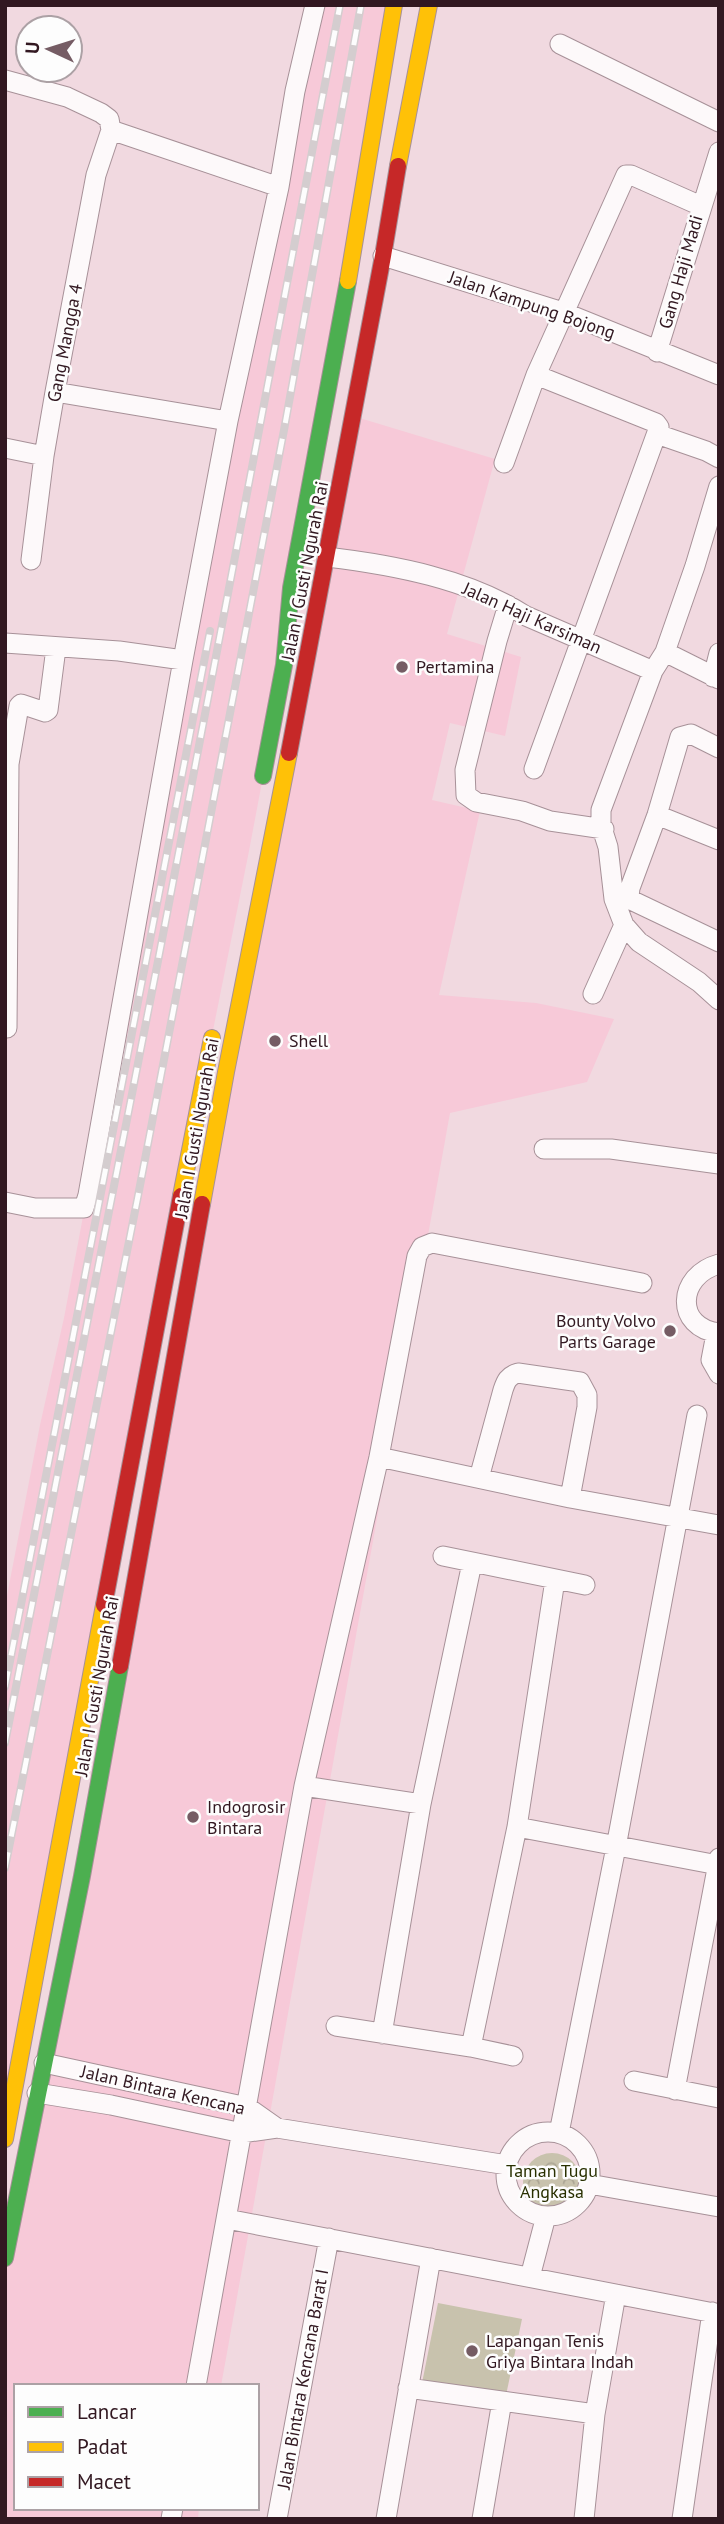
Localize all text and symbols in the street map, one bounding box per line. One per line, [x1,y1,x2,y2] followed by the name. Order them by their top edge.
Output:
[14,14,84,84] north arrow
[20,41,44,55] text: U
[653,212,708,331] street label: Gang Haji Madi
[445,265,619,344] street label: Jalan Kampung Bojong
[42,282,87,404] street label: Gang Mangga 4
[276,479,333,664] street label: Jalan I Gusti Ngurah Rai
[458,576,605,659] street label: Jalan Haji Karsiman
[416,655,494,678] place label: Pertamina
[394,659,410,675] marker: Pertamina
[289,1029,329,1052] place label: Shell
[267,1033,283,1049] marker: Shell
[169,1036,224,1221] street label: Jalan I Gusti Ngurah Rai
[556,1309,656,1353] place label: Bounty Volvo Parts Garage
[662,1323,678,1339] marker: Bounty Volvo Parts Garage
[69,1594,124,1779] street label: Jalan I Gusti Ngurah Rai
[207,1795,285,1839] place label: Indogrosir Bintara
[185,1809,201,1825] marker: Indogrosir Bintara
[78,2059,248,2120] street label: Jalan Bintara Kencana
[506,2159,598,2203] park label: Taman Tugu Angkasa
[272,2267,333,2492] street label: Jalan Bintara Kencana Barat I
[486,2329,634,2373] place label: Lapangan Tenis Griya Bintara Indah
[464,2343,480,2359] marker: Lapangan Tenis Griya Bintara Indah
[14,2384,259,2510] legend
[77,2398,136,2425] text: Lancar
[77,2433,127,2460] text: Padat
[77,2468,131,2495] text: Macet

